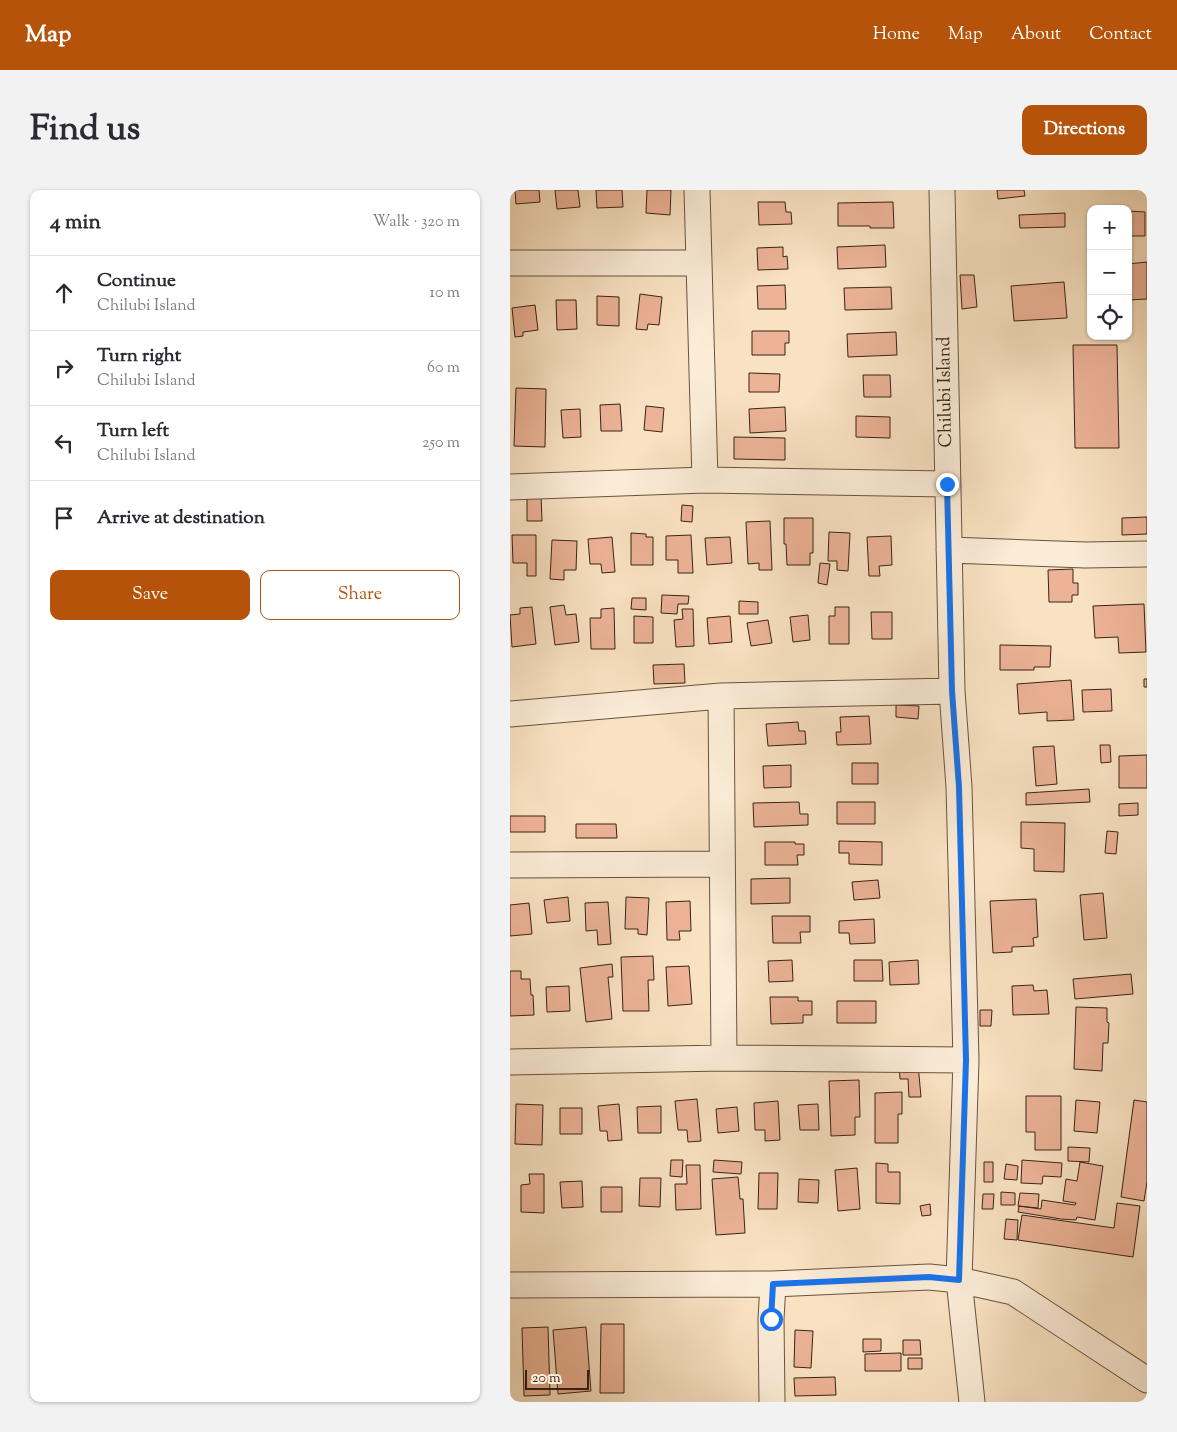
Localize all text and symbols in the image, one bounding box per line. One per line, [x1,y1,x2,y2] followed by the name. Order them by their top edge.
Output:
[25,18,71,52] text: Map
[873,22,920,48] text: Home
[948,22,983,48] text: Map
[1011,22,1061,48] text: About
[1089,22,1152,48] text: Contact
[30,105,140,156] text: Find us
[1022,105,1147,155] button: Directions
[1087,205,1132,340] map controls
[1087,205,1132,250] button: +
[50,208,101,238] text: 4 min
[373,211,460,234] text: Walk · 320 m
[1087,250,1132,295] button: −
[97,268,176,295] text: Continue
[50,279,78,307] icon: ahead
[430,282,460,305] text: 10 m
[97,295,196,318] text: Chilubi Island
[1087,295,1132,340] button: locate
[932,336,960,448] street label: Chilubi Island
[97,343,181,370] text: Turn right
[50,354,78,382] icon: right
[427,357,460,380] text: 60 m
[97,370,196,393] text: Chilubi Island
[97,418,169,445] text: Turn left
[50,429,78,457] icon: left
[422,432,460,455] text: 250 m
[97,445,196,468] text: Chilubi Island
[936,473,959,496] route end
[50,504,78,532] icon: arrive
[97,505,265,532] text: Arrive at destination
[50,570,250,620] button: Save
[260,570,460,620] button: Share
[760,1308,783,1331] route start
[525,1367,589,1390] scale bar
[532,1369,561,1389] text: 20 m

